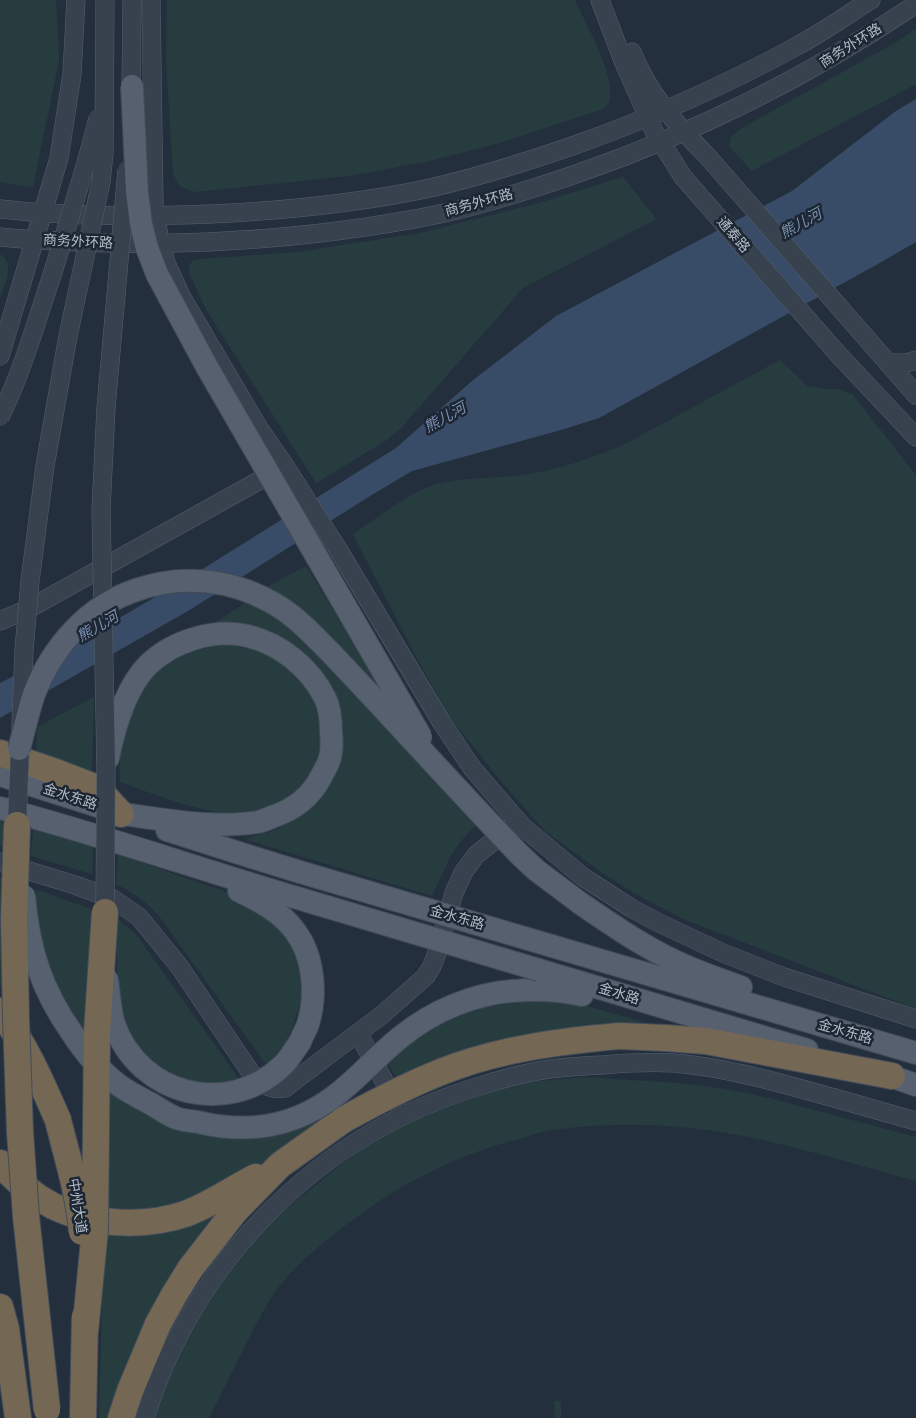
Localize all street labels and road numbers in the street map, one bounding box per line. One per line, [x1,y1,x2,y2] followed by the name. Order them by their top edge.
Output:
[817,20,885,72] street label: 商务外环路
[443,186,515,220] street label: 商务外环路
[713,214,753,256] street label: 通泰路
[43,232,113,252] street label: 商务外环路
[41,780,99,814] street label: 金水东路
[428,902,486,934] street label: 金水东路
[596,980,642,1008] street label: 金水路
[816,1016,874,1048] street label: 金水东路
[64,1177,90,1235] street label: 中州大道

